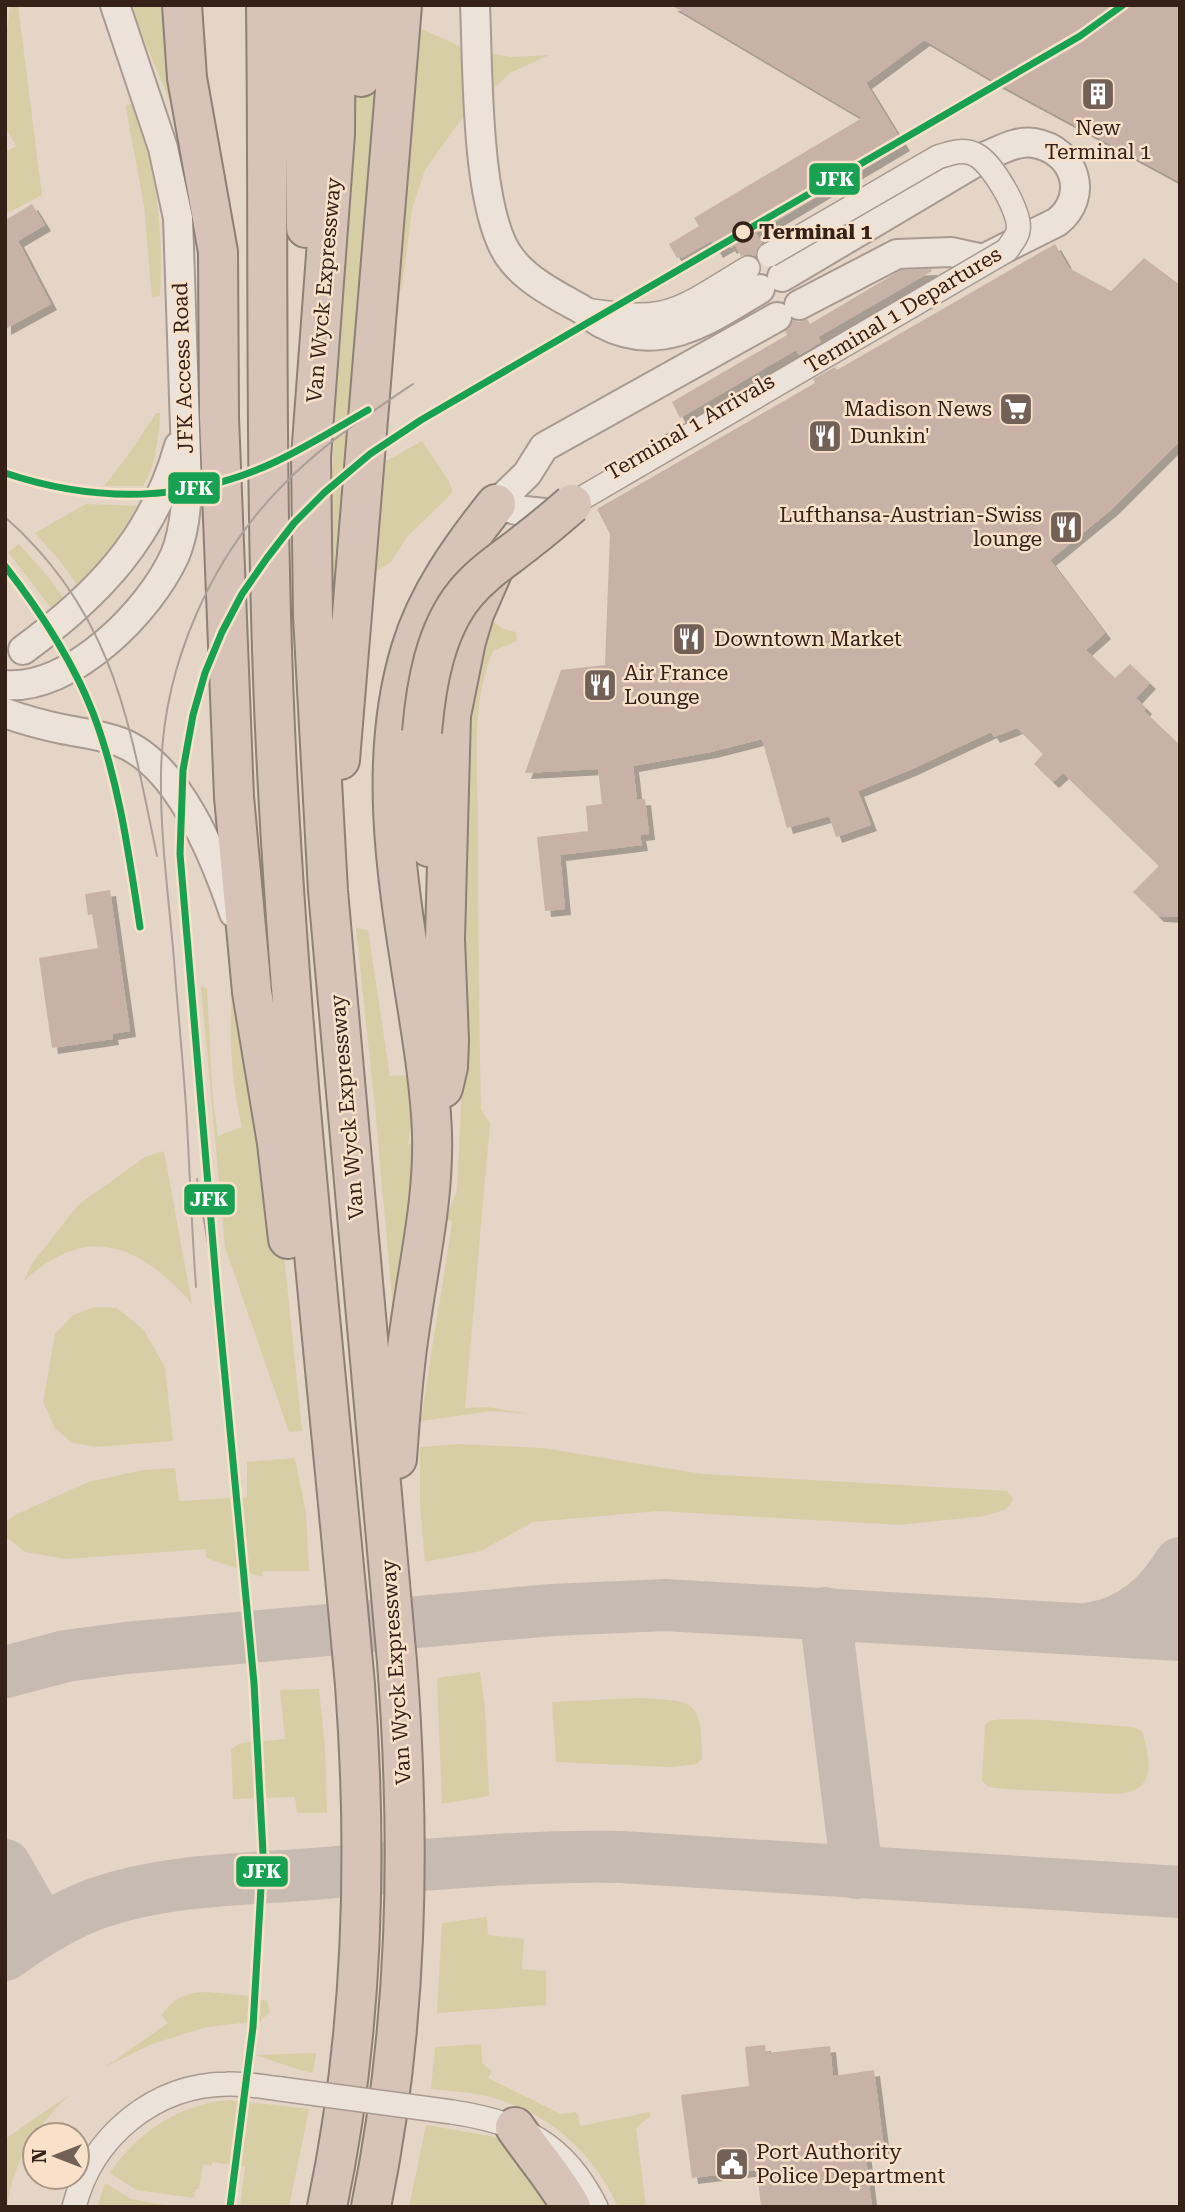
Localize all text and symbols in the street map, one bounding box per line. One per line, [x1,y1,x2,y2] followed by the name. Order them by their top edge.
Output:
[1079,75,1117,113] building icon: New Terminal 1
[1044,116,1152,164] place label: New Terminal 1
[808,162,861,196] line badge: JFK
[816,168,854,191] text: JFK
[302,176,346,404] street label: Van Wyck Expressway
[759,220,872,244] place label: Terminal 1
[733,222,753,242] marker: Terminal 1
[800,242,1006,378] street label: Terminal 1 Departures
[168,281,198,454] street label: JFK Access Road
[601,369,779,485] street label: Terminal 1 Arrivals
[997,390,1035,428] supermarket icon: Madison News
[844,397,992,421] place label: Madison News
[806,417,844,455] restaurant icon: Dunkin'
[850,424,930,448] place label: Dunkin'
[167,471,221,505] line badge: JFK
[175,477,213,500] text: JFK
[779,503,1042,551] place label: Lufthansa-Austrian-Swiss lounge
[1047,508,1085,546] restaurant icon: Lufthansa-Austrian-Swiss lounge
[670,620,708,658] restaurant icon: Downtown Market
[714,627,902,651] place label: Downtown Market
[624,661,728,709] place label: Air France Lounge
[581,666,619,704] restaurant icon: Air France Lounge
[325,993,369,1221] street label: Van Wyck Expressway
[183,1183,236,1216] line badge: JFK
[190,1188,228,1211] text: JFK
[376,1558,416,1786] street label: Van Wyck Expressway
[235,1855,289,1888] line badge: JFK
[243,1860,281,1883] text: JFK
[21,2121,91,2191] north arrow
[756,2140,945,2188] place label: Port Authority Police Department
[713,2145,751,2183] public building icon: Port Authority Police Department
[28,2148,51,2163] text: N

